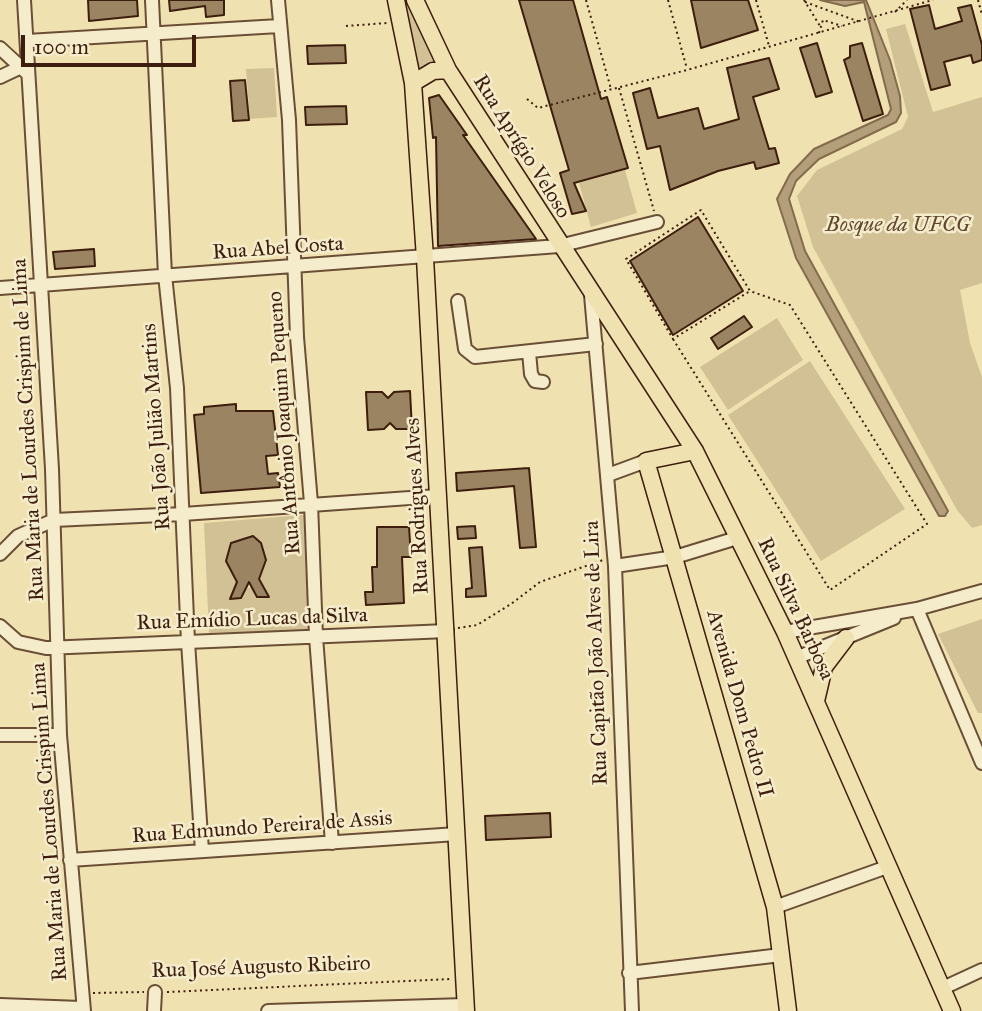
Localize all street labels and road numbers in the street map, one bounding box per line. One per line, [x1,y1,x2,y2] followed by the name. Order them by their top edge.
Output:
[467,70,575,224] street label: Rua Aprígio Veloso
[212,232,344,266] street label: Rua Abel Costa
[7,258,51,602] street label: Rua Maria de Lourdes Crispim de Lima
[263,290,307,556] street label: Rua Antônio Joaquim Pequeno
[137,323,177,531] street label: Rua João Julião Martins
[401,417,435,595] street label: Rua Rodrigues Alves
[580,520,614,786] street label: Rua Capitão João Alves de Lira
[751,534,839,684] street label: Rua Silva Barbosa
[136,603,368,637] street label: Rua Emídio Lucas da Silva
[700,607,778,801] street label: Avenida Dom Pedro II
[26,662,74,982] street label: Rua Maria de Lourdes Crispim Lima
[131,806,393,850] street label: Rua Edmundo Pereira de Assis
[151,952,371,984] street label: Rua José Augusto Ribeiro

